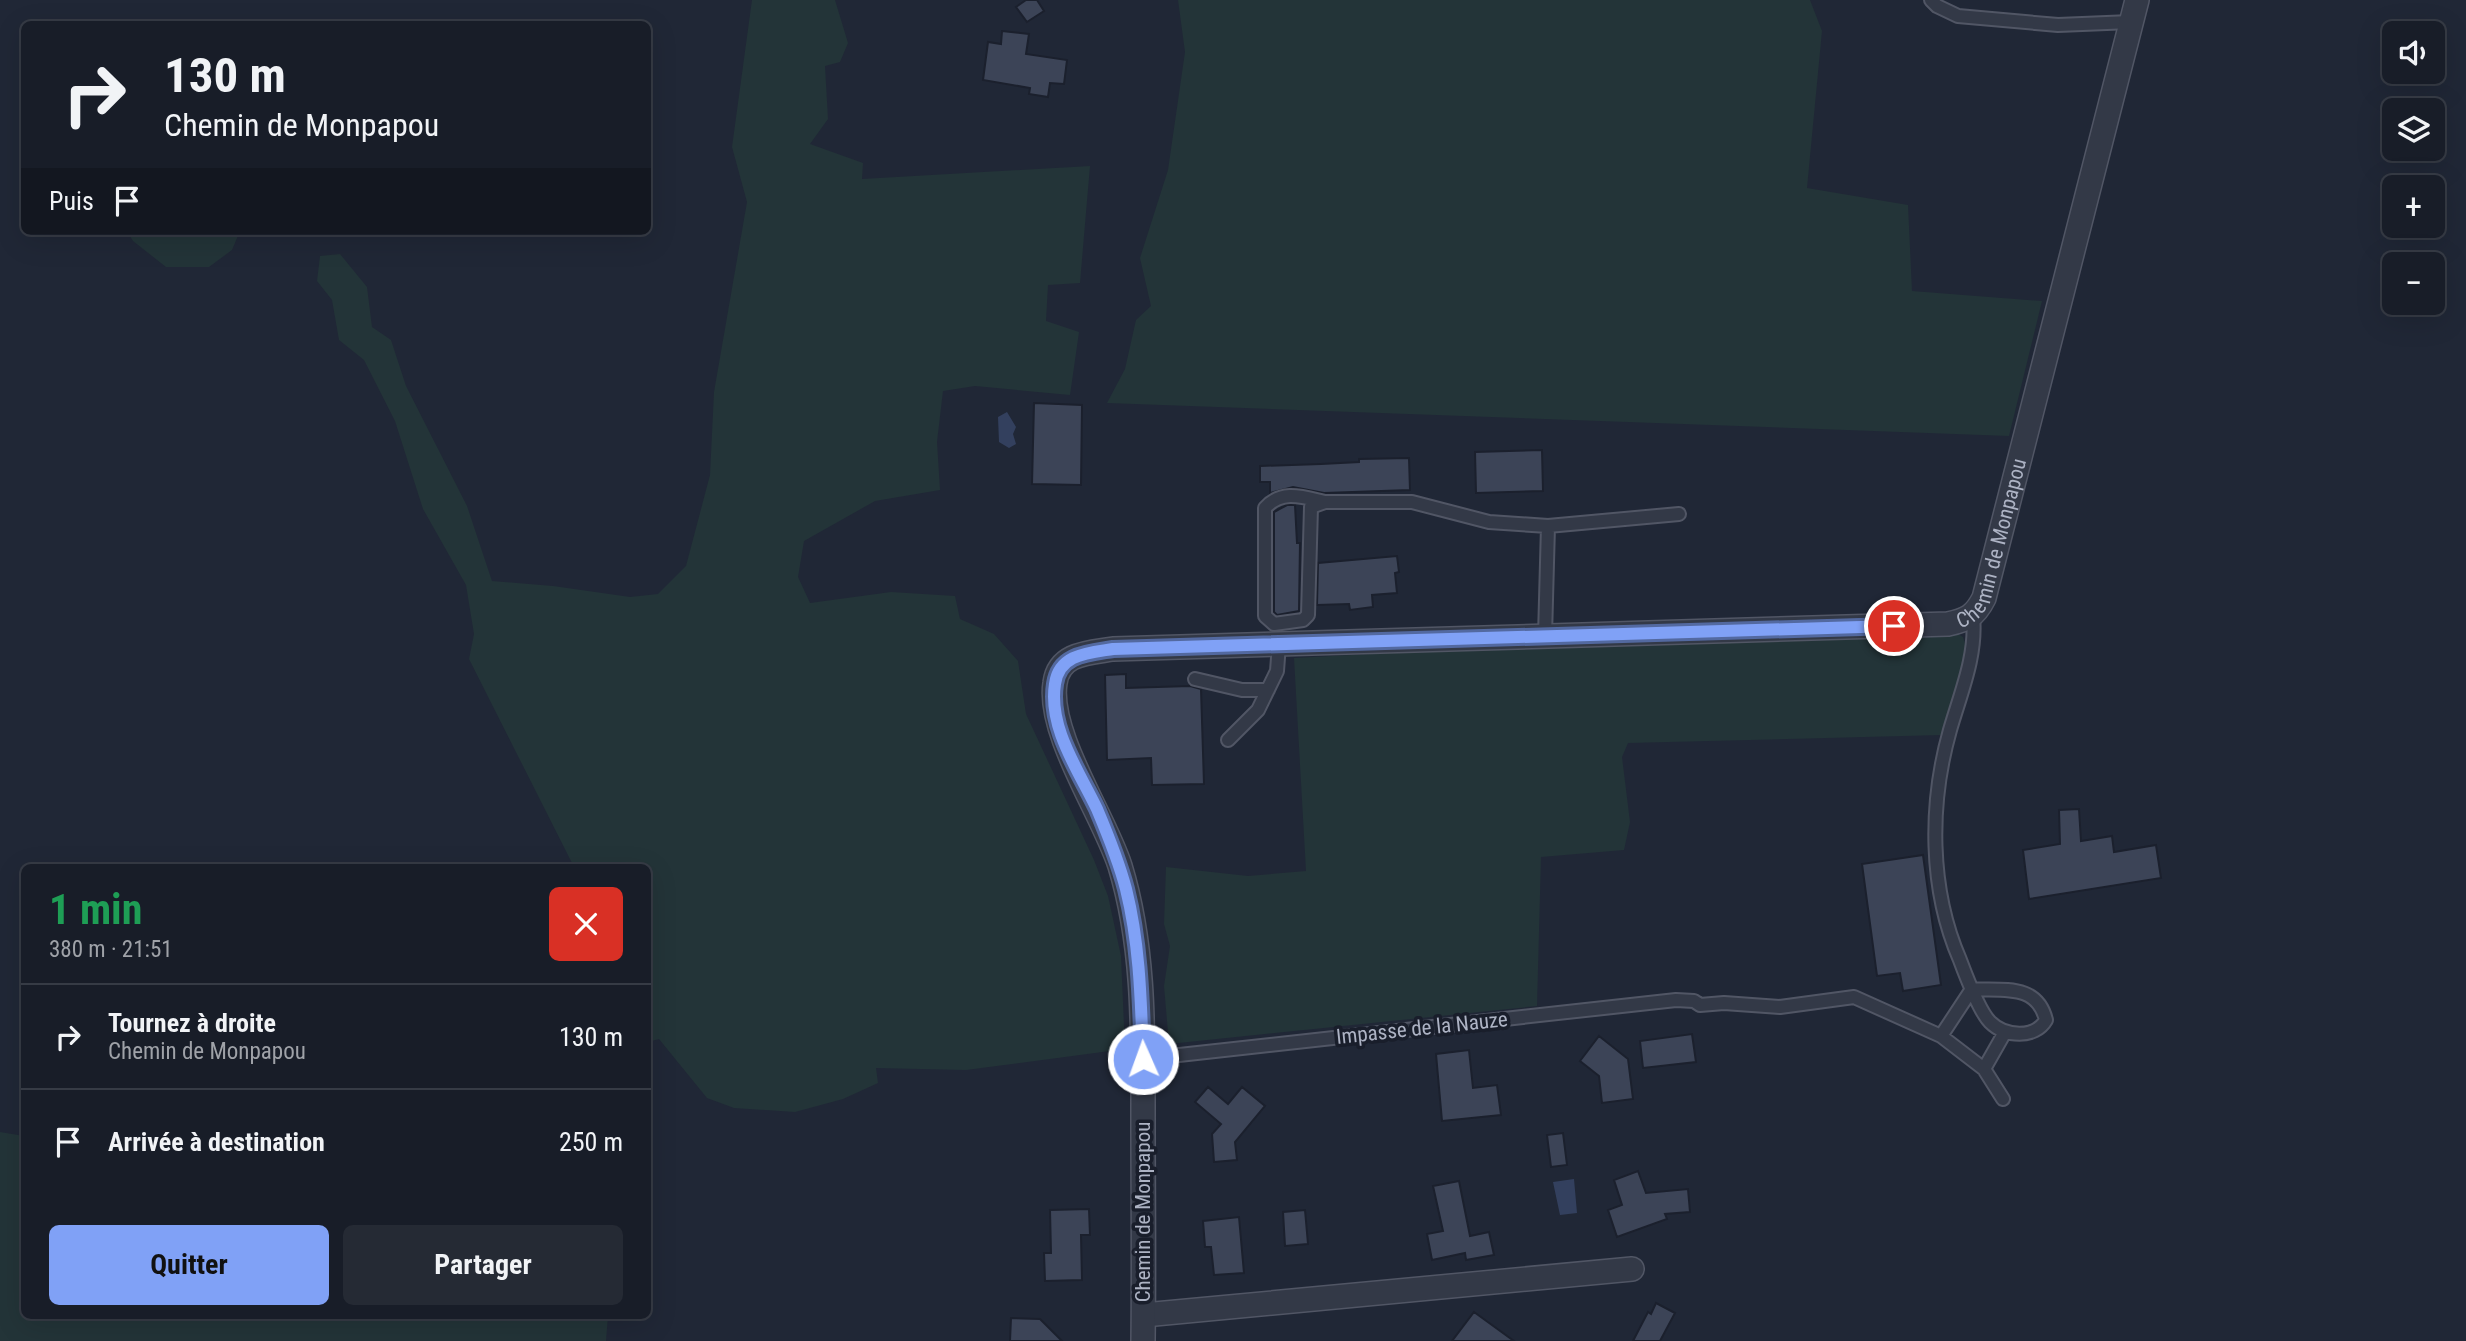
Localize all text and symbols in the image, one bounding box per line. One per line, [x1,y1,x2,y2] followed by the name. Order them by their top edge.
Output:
[2382,21,2445,315] map controls
[2382,21,2445,84] button: sound
[164,47,286,104] text: 130 m
[49,49,140,140] icon: right
[2382,98,2445,161] button: layers
[164,106,439,144] text: Chemin de Monpapou
[2382,175,2445,238] button: +
[108,182,146,220] icon: arrive
[49,186,94,216] text: Puis
[2382,252,2445,315] button: −
[1953,456,2031,633] street label: Chemin de Monpapou
[1864,596,1924,656] pin
[1875,607,1913,645] icon: arrive
[49,885,142,934] text: 1 min
[549,887,623,961] button: close
[49,936,173,963] text: 380 m · 21:51
[1335,1007,1509,1049] street label: Impasse de la Nauze
[108,1008,276,1038] text: Tournez à droite
[49,1018,87,1056] icon: right
[559,1022,623,1052] text: 130 m
[1106,1022,1180,1096] position arrow
[108,1038,306,1065] text: Chemin de Monpapou
[1131,1122,1155,1302] street label: Chemin de Monpapou
[49,1123,87,1161] icon: arrive
[108,1127,325,1157] text: Arrivée à destination
[559,1127,623,1157] text: 250 m
[49,1225,329,1305] button: Quitter
[343,1225,623,1305] button: Partager

